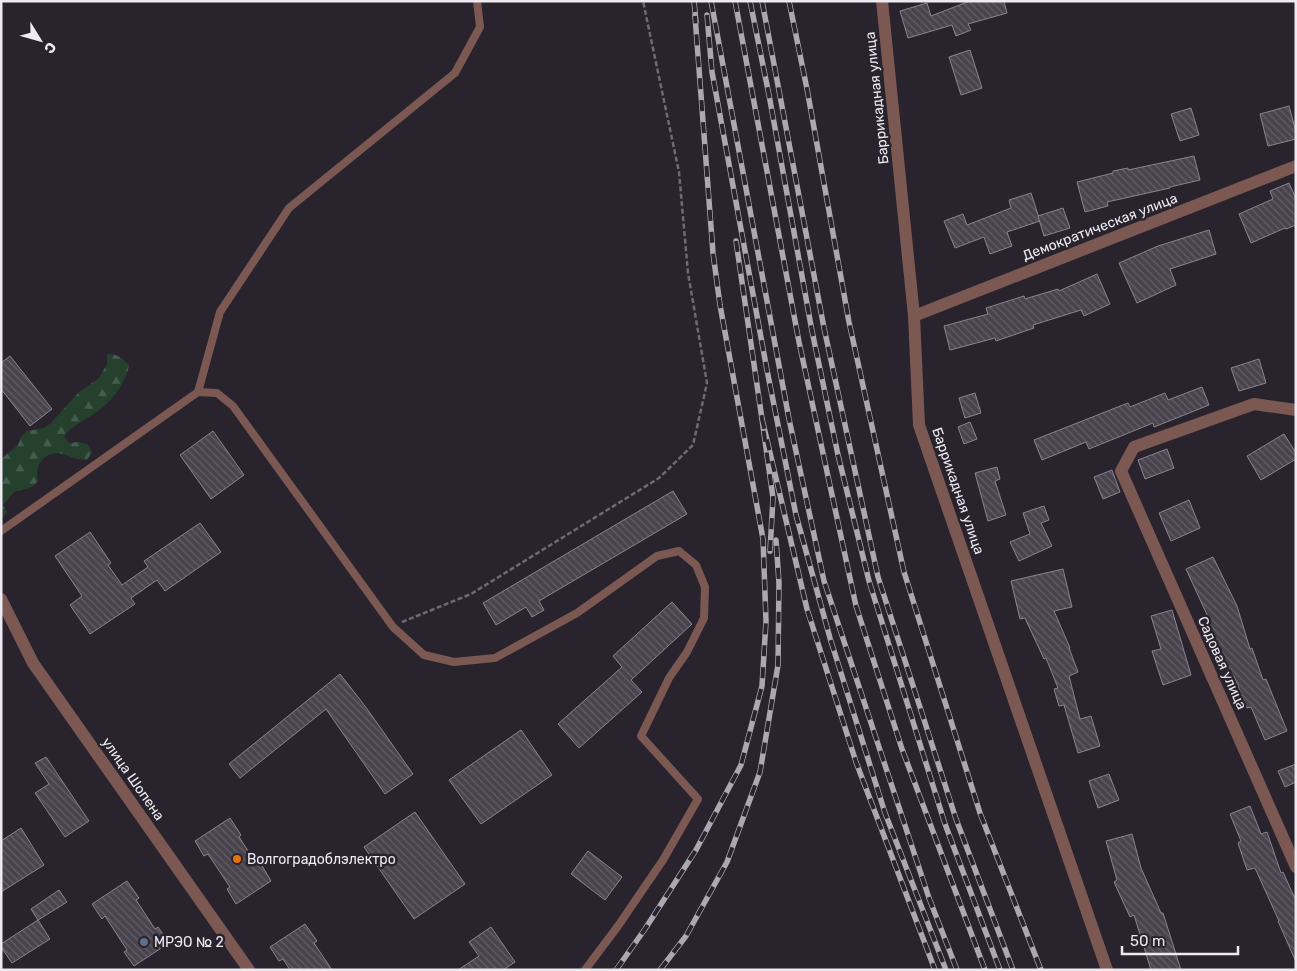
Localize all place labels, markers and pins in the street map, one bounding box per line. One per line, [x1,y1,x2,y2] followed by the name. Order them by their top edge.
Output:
[247,851,396,868] place label: Волгоградоблэлектро
[231,853,243,865] marker: Волгоградоблэлектро
[154,934,224,951] place label: МРЭО № 2
[138,936,150,948] marker: МРЭО № 2

